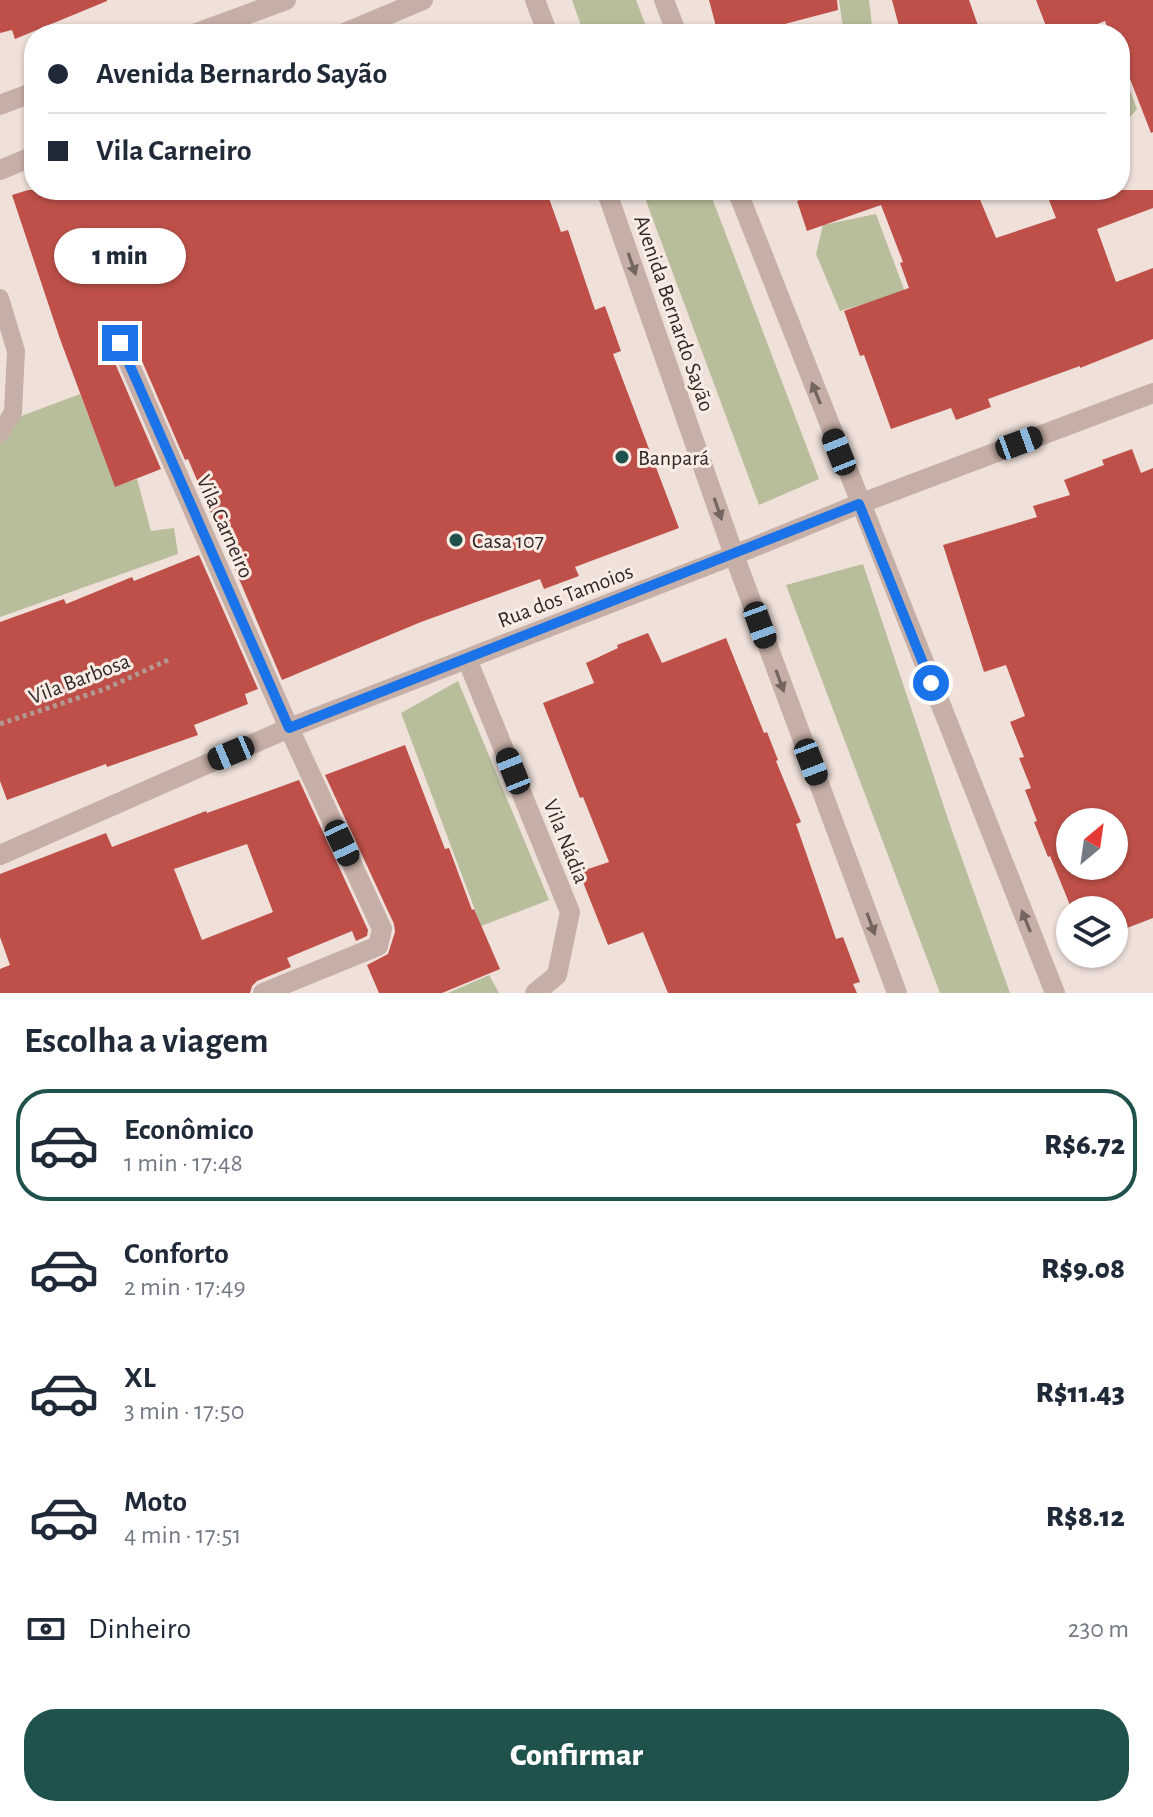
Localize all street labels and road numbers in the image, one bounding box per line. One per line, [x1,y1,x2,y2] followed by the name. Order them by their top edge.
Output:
[630,212,718,414] street label: Avenida Bernardo Sayão
[193,472,258,581] street label: Vila Carneiro
[495,560,636,632] street label: Rua dos Tamoios
[26,650,133,708] street label: Vila Barbosa
[539,796,593,887] street label: Vila Nádia

